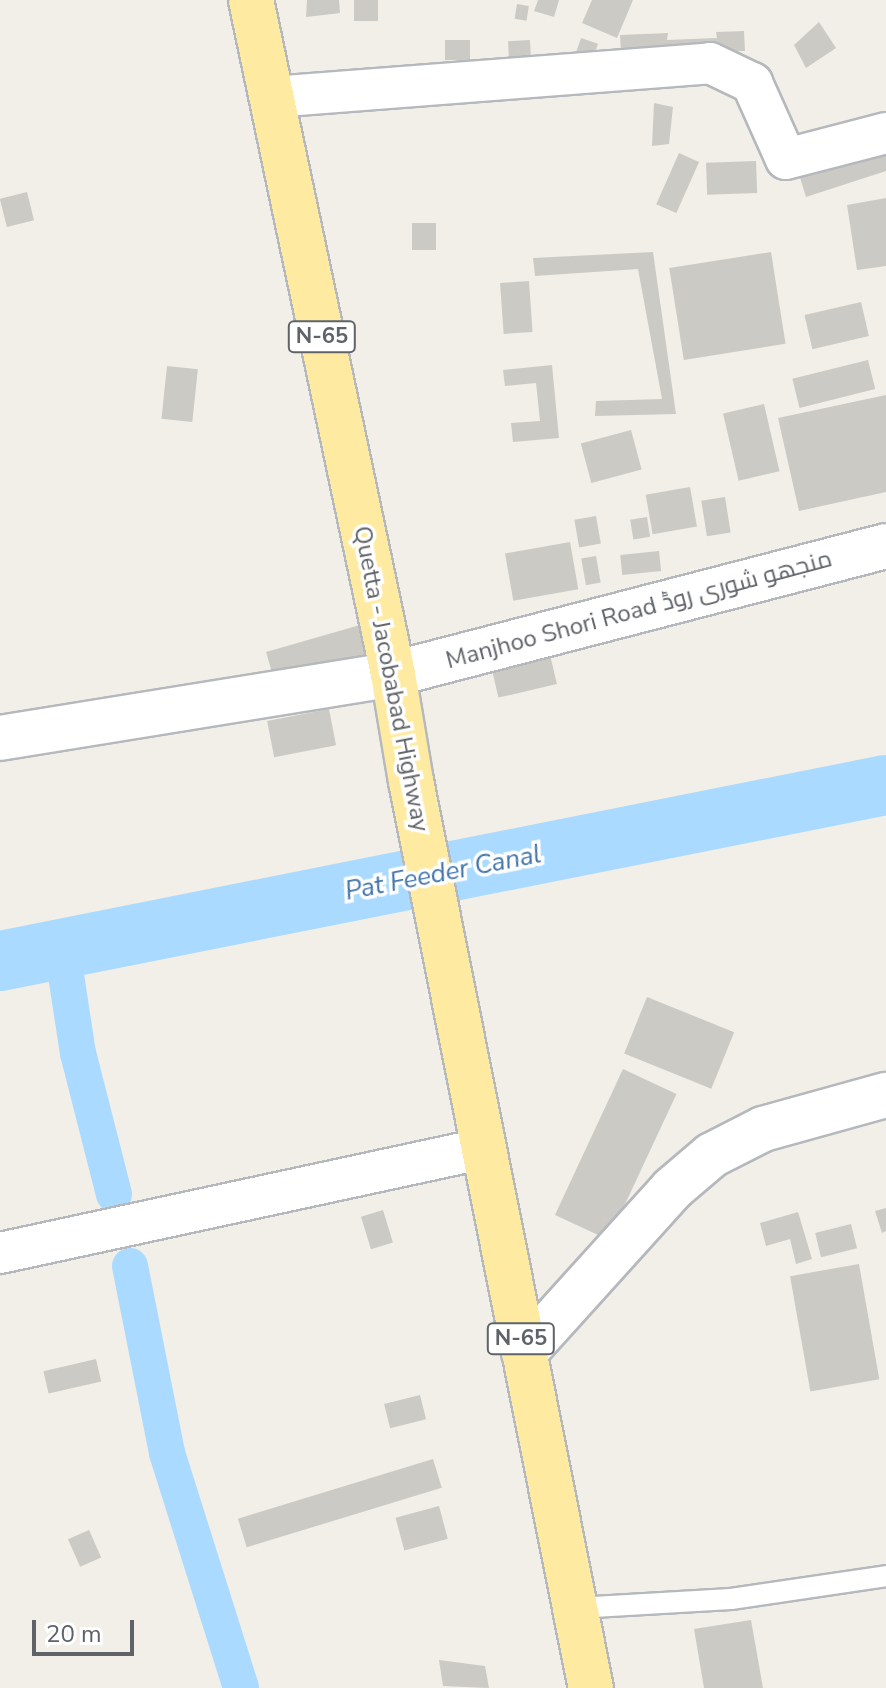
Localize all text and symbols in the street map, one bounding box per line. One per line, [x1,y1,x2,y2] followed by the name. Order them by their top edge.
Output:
[286,319,358,355] road number: N-65
[347,524,435,834] street label: Quetta - Jacobabad Highway
[443,545,835,675] street label: Manjhoo Shori Road منجھو شوری روڈ
[342,839,544,907] water label: Pat Feeder Canal
[485,1321,557,1357] road number: N-65
[36,1604,138,1654] scale bar
[46,1618,102,1650] text: 20 m

